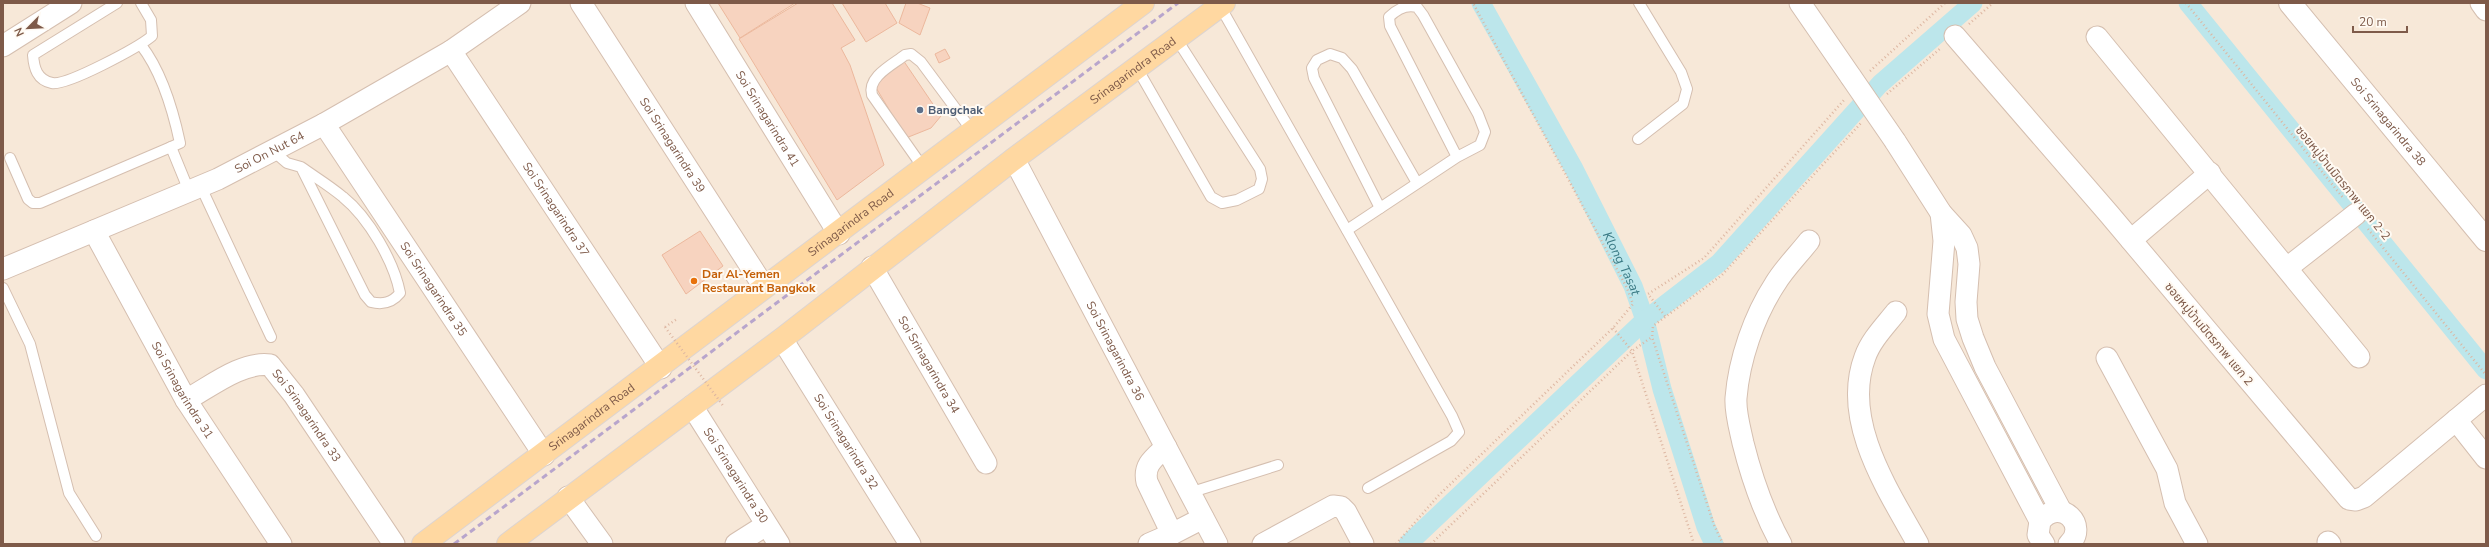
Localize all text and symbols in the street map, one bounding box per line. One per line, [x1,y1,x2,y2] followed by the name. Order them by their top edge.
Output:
[8,8,48,48] north arrow
[2353,8,2407,34] scale bar
[2359,14,2387,30] text: 20 m
[11,25,28,39] text: N
[1087,33,1179,108] street label: Srinagarindra Road
[732,68,803,170] street label: Soi Srinagarindra 41
[2347,74,2429,169] street label: Soi Srinagarindra 38
[636,94,709,196] street label: Soi Srinagarindra 39
[928,102,983,118] place label: Bangchak
[915,105,925,115] marker: Bangchak
[2292,123,2394,243] street label: ซอยหมู่บ้านมิตรภาพ แยก 2-2
[232,128,307,177] street label: Soi On Nut 64
[519,159,593,260] street label: Soi Srinagarindra 37
[804,185,897,260] street label: Srinagarindra Road
[1598,229,1645,298] water label: Klong Tasat
[396,239,471,339] street label: Soi Srinagarindra 35
[702,266,816,296] place label: Dar Al-Yemen Restaurant Bangkok
[689,276,699,286] marker: Dar Al-Yemen Restaurant Bangkok
[2161,279,2257,389] street label: ซอยหมู่บ้านมิตรภาพ แยก 2
[1082,299,1148,403] street label: Soi Srinagarindra 36
[894,313,963,416] street label: Soi Srinagarindra 34
[148,339,217,442] street label: Soi Srinagarindra 31
[268,366,345,465] street label: Soi Srinagarindra 33
[545,380,638,455] street label: Srinagarindra Road
[810,391,882,493] street label: Soi Srinagarindra 32
[700,425,772,526] street label: Soi Srinagarindra 30

